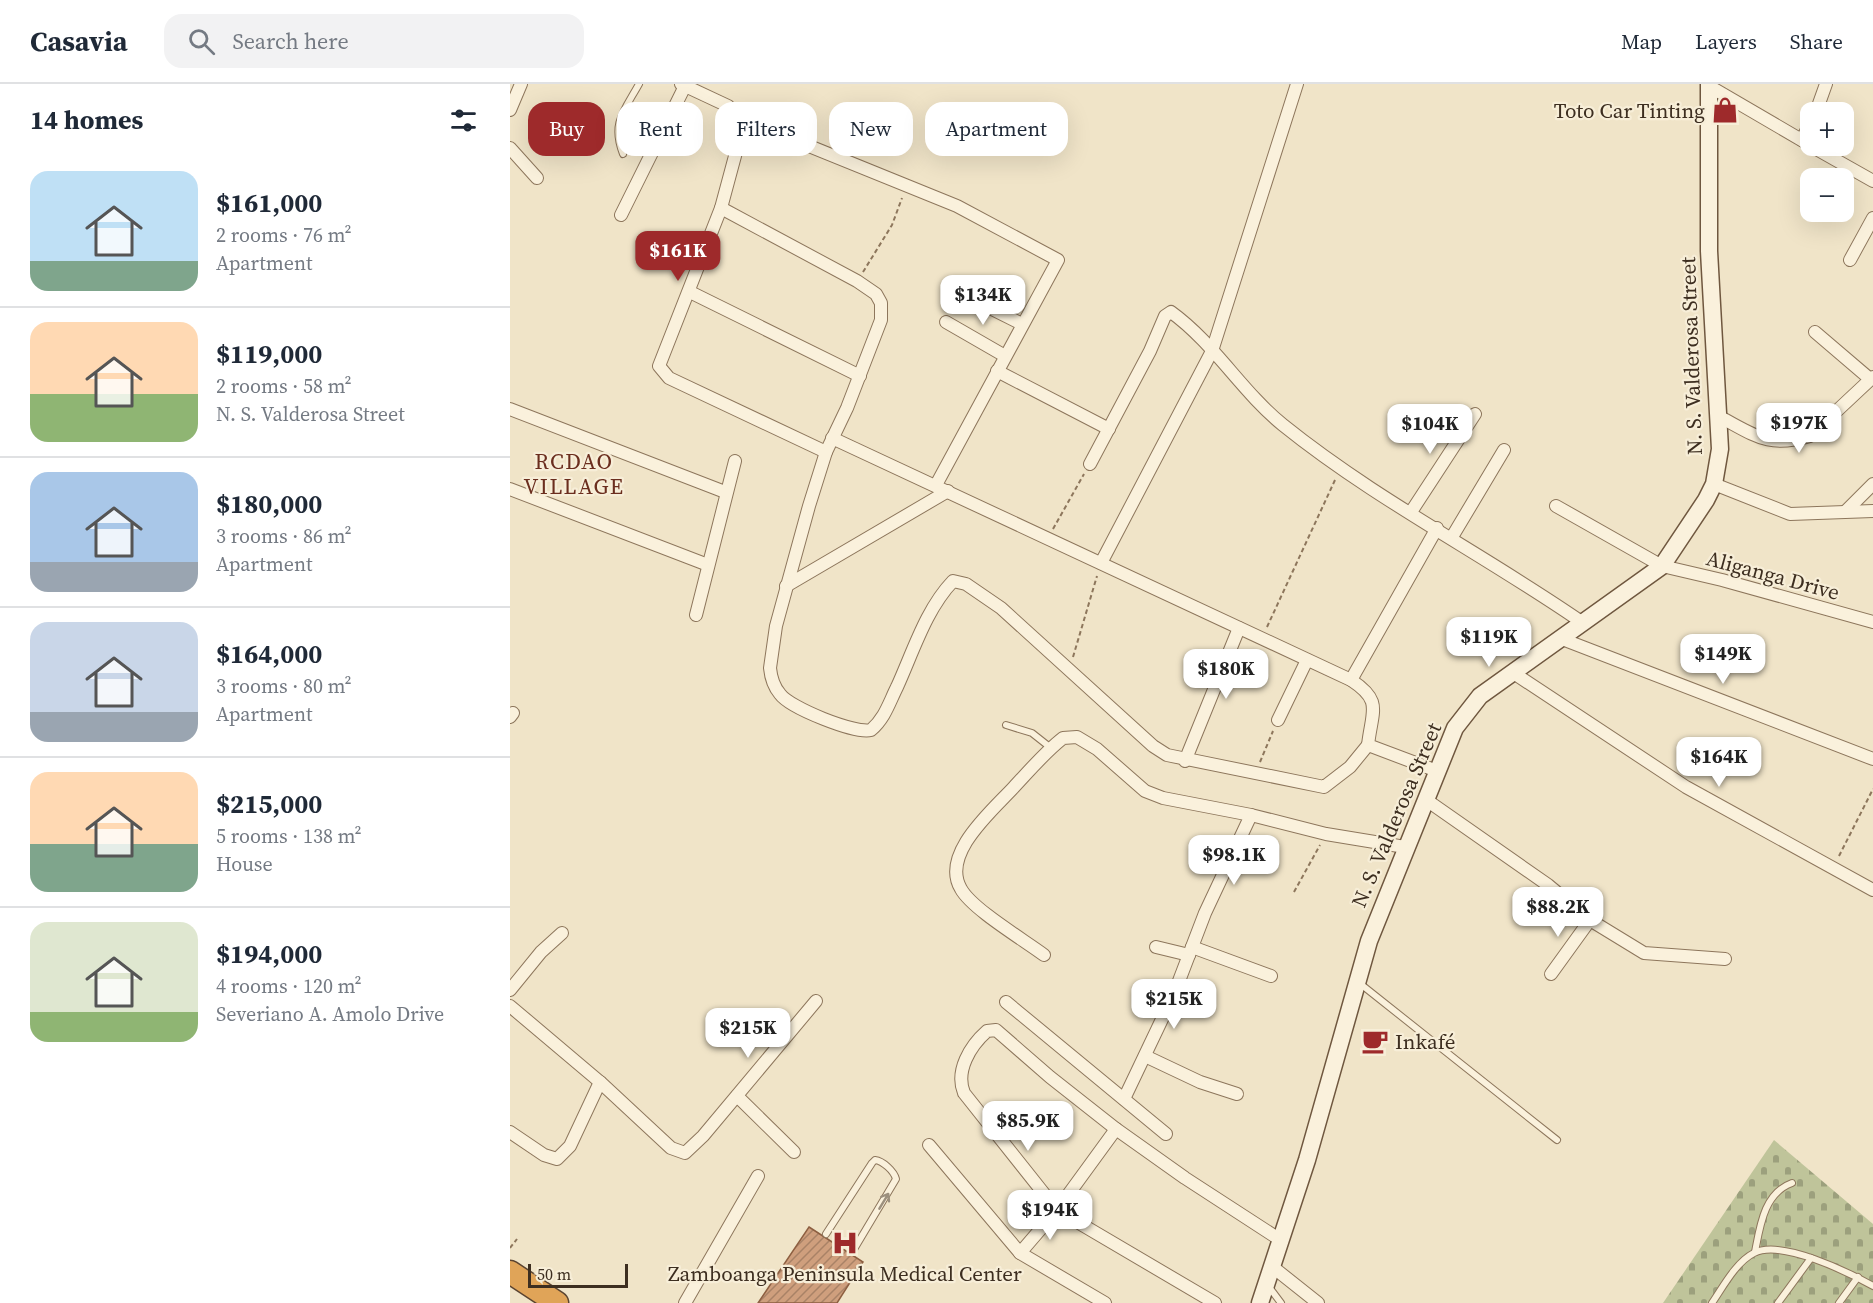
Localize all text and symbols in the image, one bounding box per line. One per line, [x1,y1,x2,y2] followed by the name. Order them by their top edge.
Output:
[164,14,584,68] search box
[30,22,128,60] text: Casavia
[185,25,218,58] icon: search
[233,26,349,56] text: Search here
[1621,27,1662,56] text: Map
[1695,27,1757,56] text: Layers
[1790,27,1843,56] text: Share
[1710,95,1740,125] shop icon: Toto Car Tinting
[1554,96,1705,125] place label: Toto Car Tinting
[30,102,143,138] text: 14 homes
[528,102,605,156] chip: Buy
[617,102,703,156] chip: Rent
[715,102,817,156] chip: Filters
[829,102,913,156] chip: New
[925,102,1068,156] chip: Apartment
[1800,102,1854,222] map controls
[1800,102,1854,156] button: +
[447,104,480,137] icon: filters
[1800,168,1854,222] button: −
[216,185,322,221] text: $161,000
[78,195,150,267] icon: home
[216,221,352,249] text: 2 rooms · 76 m²
[636,231,720,282] pin: $161K
[649,236,707,264] text: $161K
[216,249,313,277] text: Apartment
[1673,256,1709,455] street label: N. S. Valderosa Street
[941,275,1025,326] pin: $134K
[954,280,1012,308] text: $134K
[216,336,322,372] text: $119,000
[78,346,150,418] icon: home
[216,372,352,400] text: 2 rooms · 58 m²
[216,400,405,428] text: N. S. Valderosa Street
[1757,403,1841,454] pin: $197K
[1388,404,1472,455] pin: $104K
[1770,408,1828,436] text: $197K
[1401,409,1459,437] text: $104K
[523,446,625,501] district label: RCDAO VILLAGE
[216,486,322,522] text: $180,000
[78,496,150,568] icon: home
[216,522,352,550] text: 3 rooms · 86 m²
[1703,543,1843,607] street label: Aliganga Drive
[216,550,313,578] text: Apartment
[1447,617,1531,668] pin: $119K
[1460,622,1518,650] text: $119K
[1681,634,1765,685] pin: $149K
[216,636,322,672] text: $164,000
[1694,639,1752,667] text: $149K
[78,646,150,718] icon: home
[1184,649,1268,700] pin: $180K
[1197,654,1255,682] text: $180K
[216,672,352,700] text: 3 rooms · 80 m²
[216,700,313,728] text: Apartment
[1344,718,1448,912] street label: N. S. Valderosa Street
[1677,737,1761,788] pin: $164K
[1690,742,1748,770] text: $164K
[216,786,322,822] text: $215,000
[78,796,150,868] icon: home
[216,822,362,850] text: 5 rooms · 138 m²
[1185,835,1283,886] pin: $98.1K
[1202,840,1266,868] text: $98.1K
[216,850,273,878] text: House
[1509,887,1607,938] pin: $88.2K
[1526,892,1590,920] text: $88.2K
[216,936,322,972] text: $194,000
[78,946,150,1018] icon: home
[216,972,362,1000] text: 4 rooms · 120 m²
[1132,979,1216,1030] pin: $215K
[1145,984,1203,1012] text: $215K
[216,1000,444,1028] text: Severiano A. Amolo Drive
[706,1008,790,1059] pin: $215K
[719,1013,777,1041] text: $215K
[1360,1026,1390,1056] cafe icon: Inkafé
[1395,1027,1456,1056] place label: Inkafé
[979,1101,1077,1152] pin: $85.9K
[996,1106,1060,1134] text: $85.9K
[1008,1190,1092,1241] pin: $194K
[878,1193,890,1210] one-way arrow
[1021,1195,1079,1223] text: $194K
[830,1228,860,1258] hospital icon: Zamboanga Peninsula Medical Center
[668,1259,1022,1288] place label: Zamboanga Peninsula Medical Center
[528,1261,628,1288] scale bar
[537,1263,571,1285] text: 50 m

